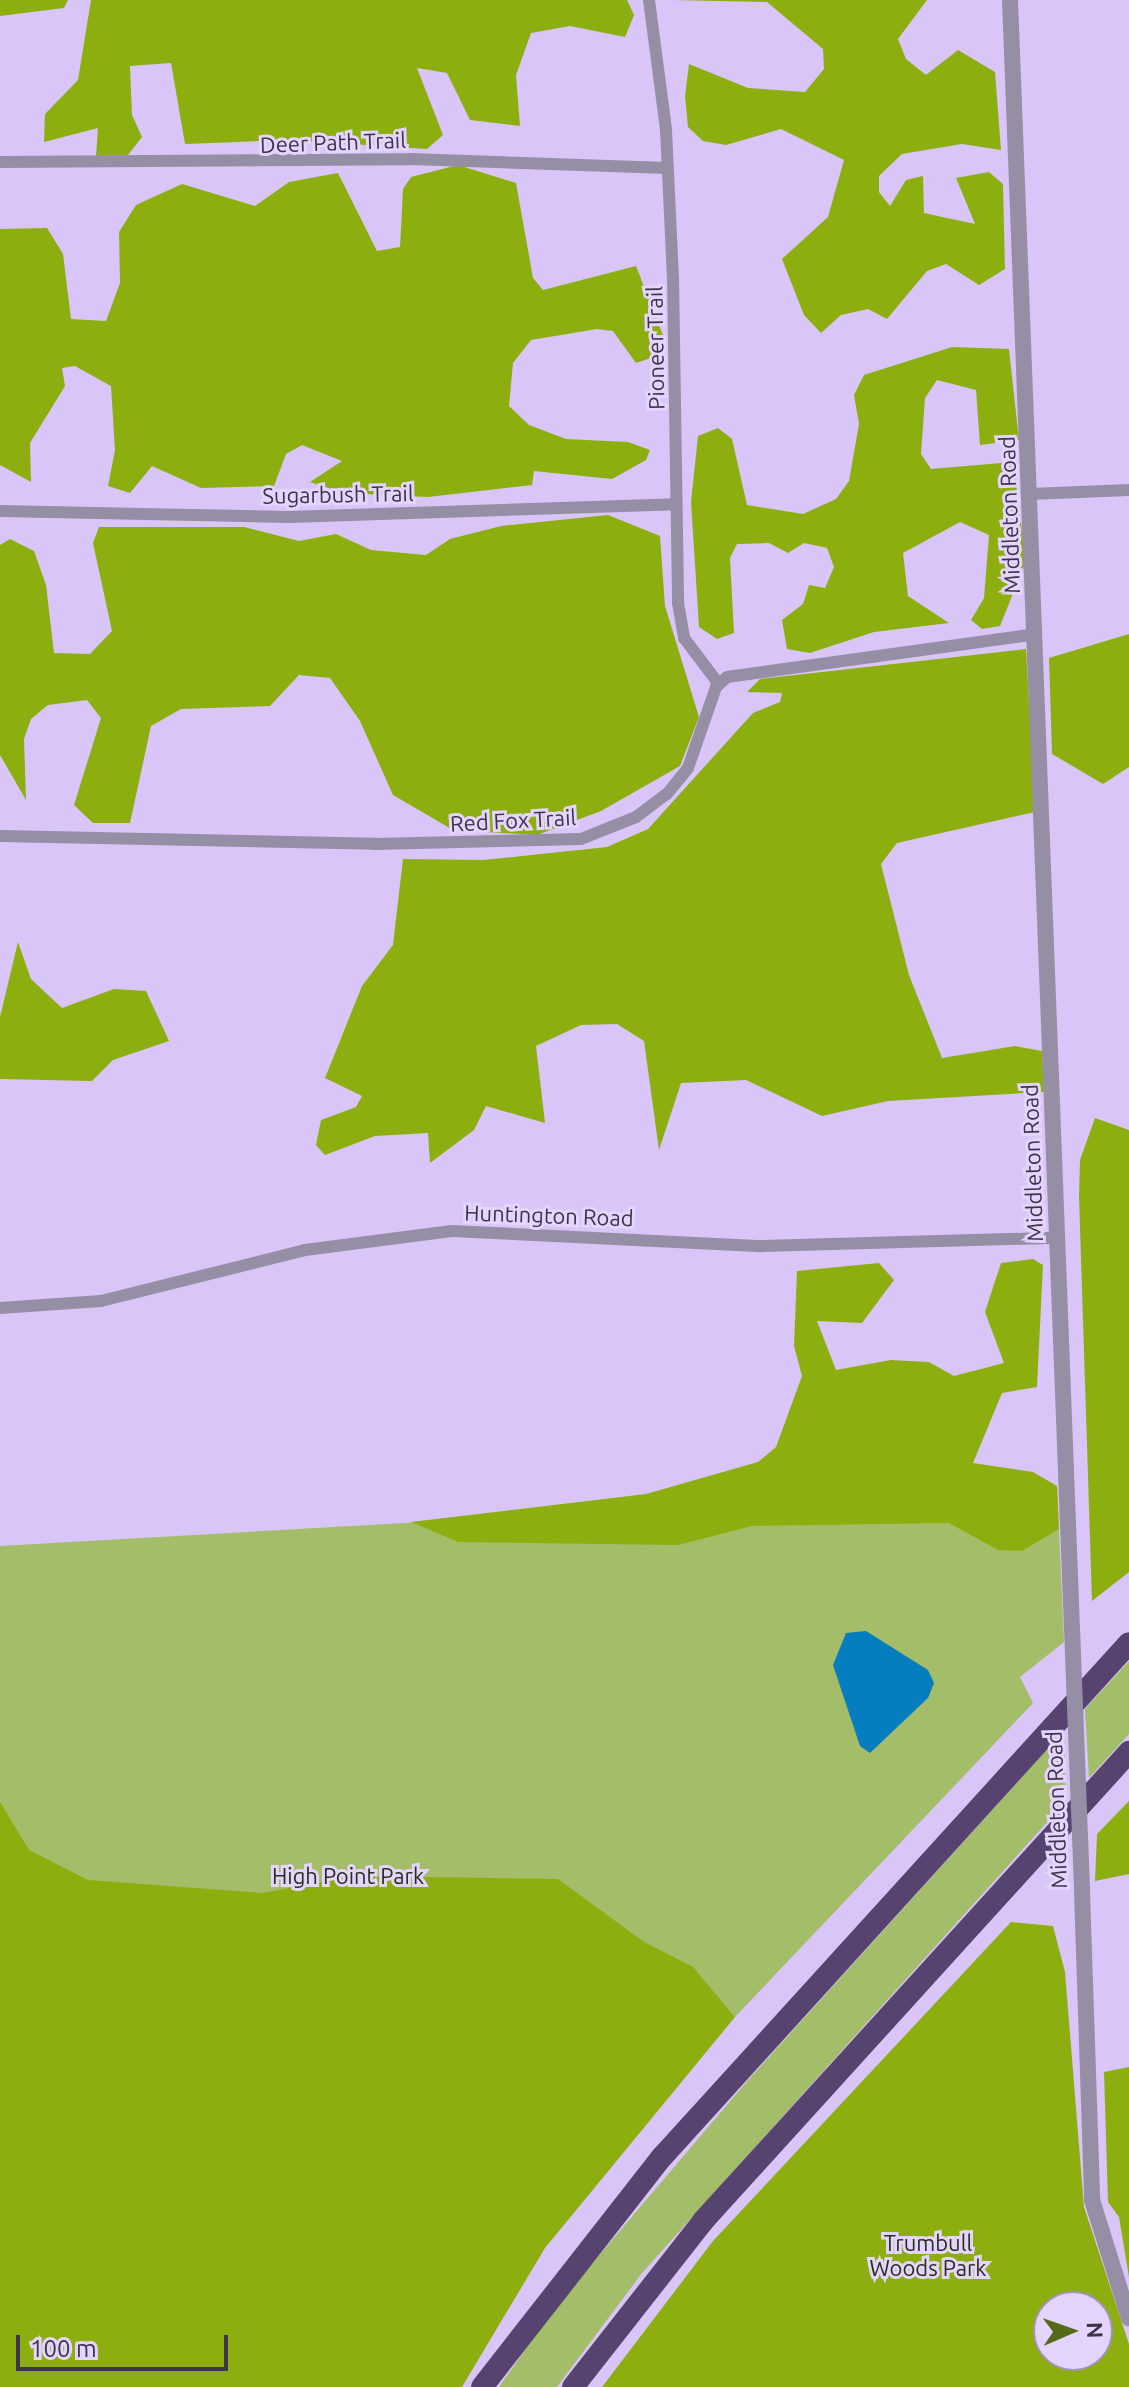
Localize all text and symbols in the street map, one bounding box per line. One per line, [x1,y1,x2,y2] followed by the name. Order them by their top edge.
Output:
[260,126,406,158] street label: Deer Path Trail
[641,286,669,410] street label: Pioneer Trail
[993,436,1025,594] street label: Middleton Road
[262,479,414,509] street label: Sugarbush Trail
[449,804,577,836] street label: Red Fox Trail
[1016,1084,1048,1242] street label: Middleton Road
[464,1199,634,1231] street label: Huntington Road
[1040,1731,1072,1889] street label: Middleton Road
[272,1863,424,1889] park label: High Point Park
[870,2229,986,2280] park label: Trumbull Woods Park
[1033,2291,1113,2371] north arrow
[20,2319,232,2369] scale bar
[1083,2322,1108,2339] text: N
[30,2335,97,2362] text: 100 m

